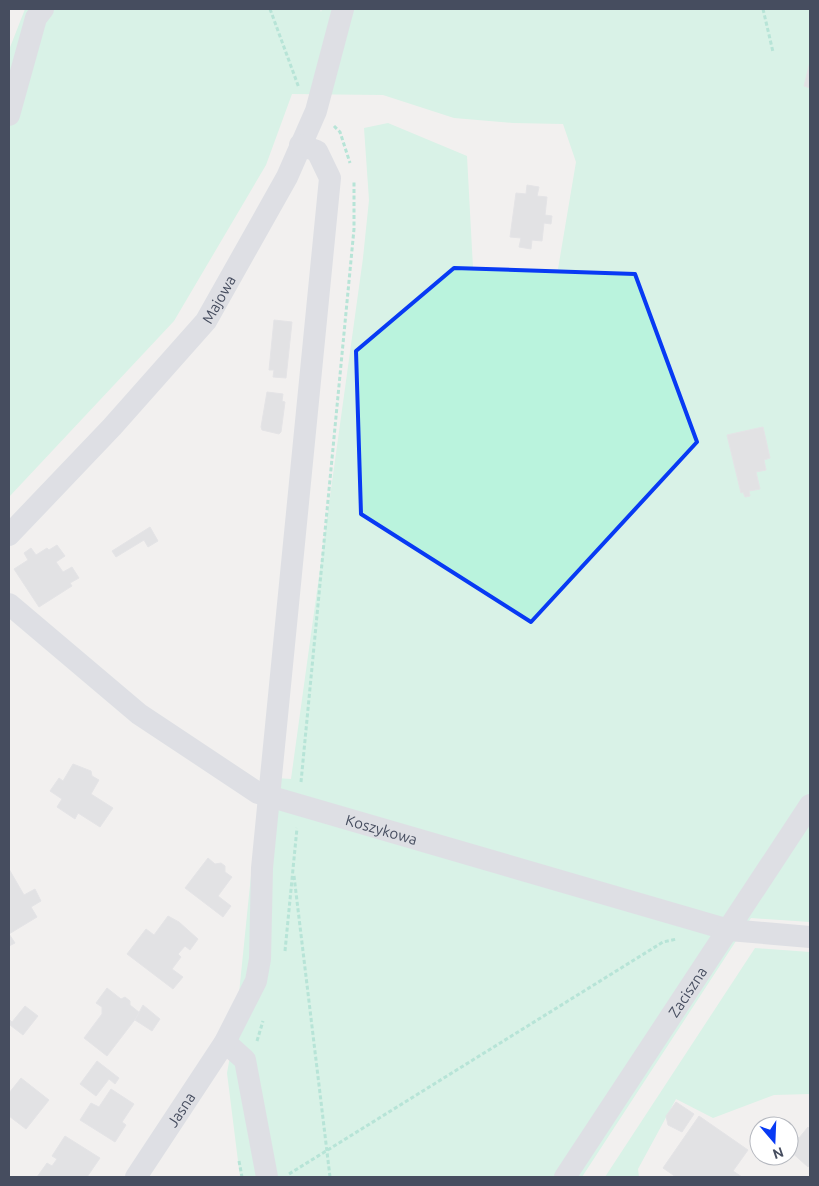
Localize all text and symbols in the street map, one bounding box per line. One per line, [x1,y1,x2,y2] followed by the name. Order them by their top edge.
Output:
[198,272,239,326] street label: Majowa
[344,811,420,847] street label: Koszykowa
[664,963,710,1020] street label: Zaciszna
[163,1089,198,1130] street label: Jasna
[749,1116,799,1166] north arrow
[771,1144,786,1163] text: N

